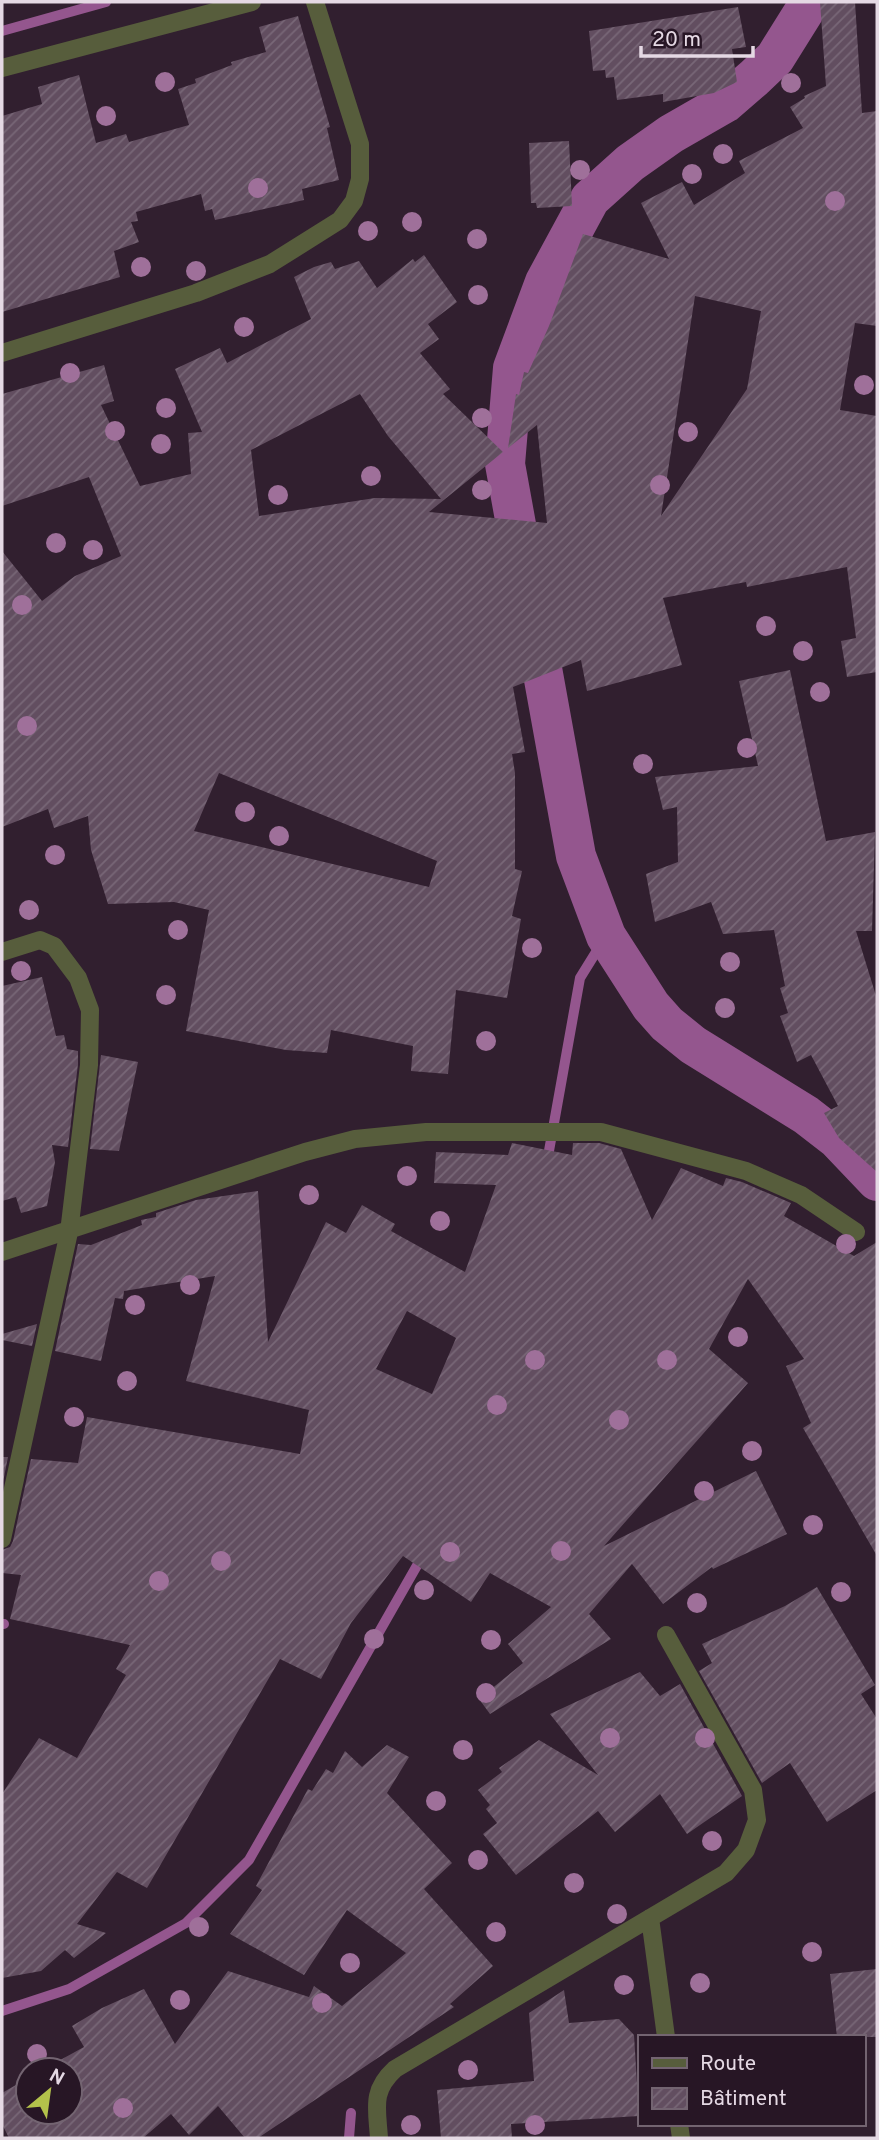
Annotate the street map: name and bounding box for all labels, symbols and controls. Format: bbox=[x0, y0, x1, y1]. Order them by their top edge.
scale bar bbox=[641, 14, 753, 58]
text: 20 m bbox=[652, 27, 701, 54]
legend bbox=[638, 2035, 865, 2126]
text: Route bbox=[700, 2051, 756, 2078]
north arrow bbox=[14, 2056, 84, 2126]
text: N bbox=[44, 2064, 68, 2092]
text: Bâtiment bbox=[700, 2086, 787, 2113]

